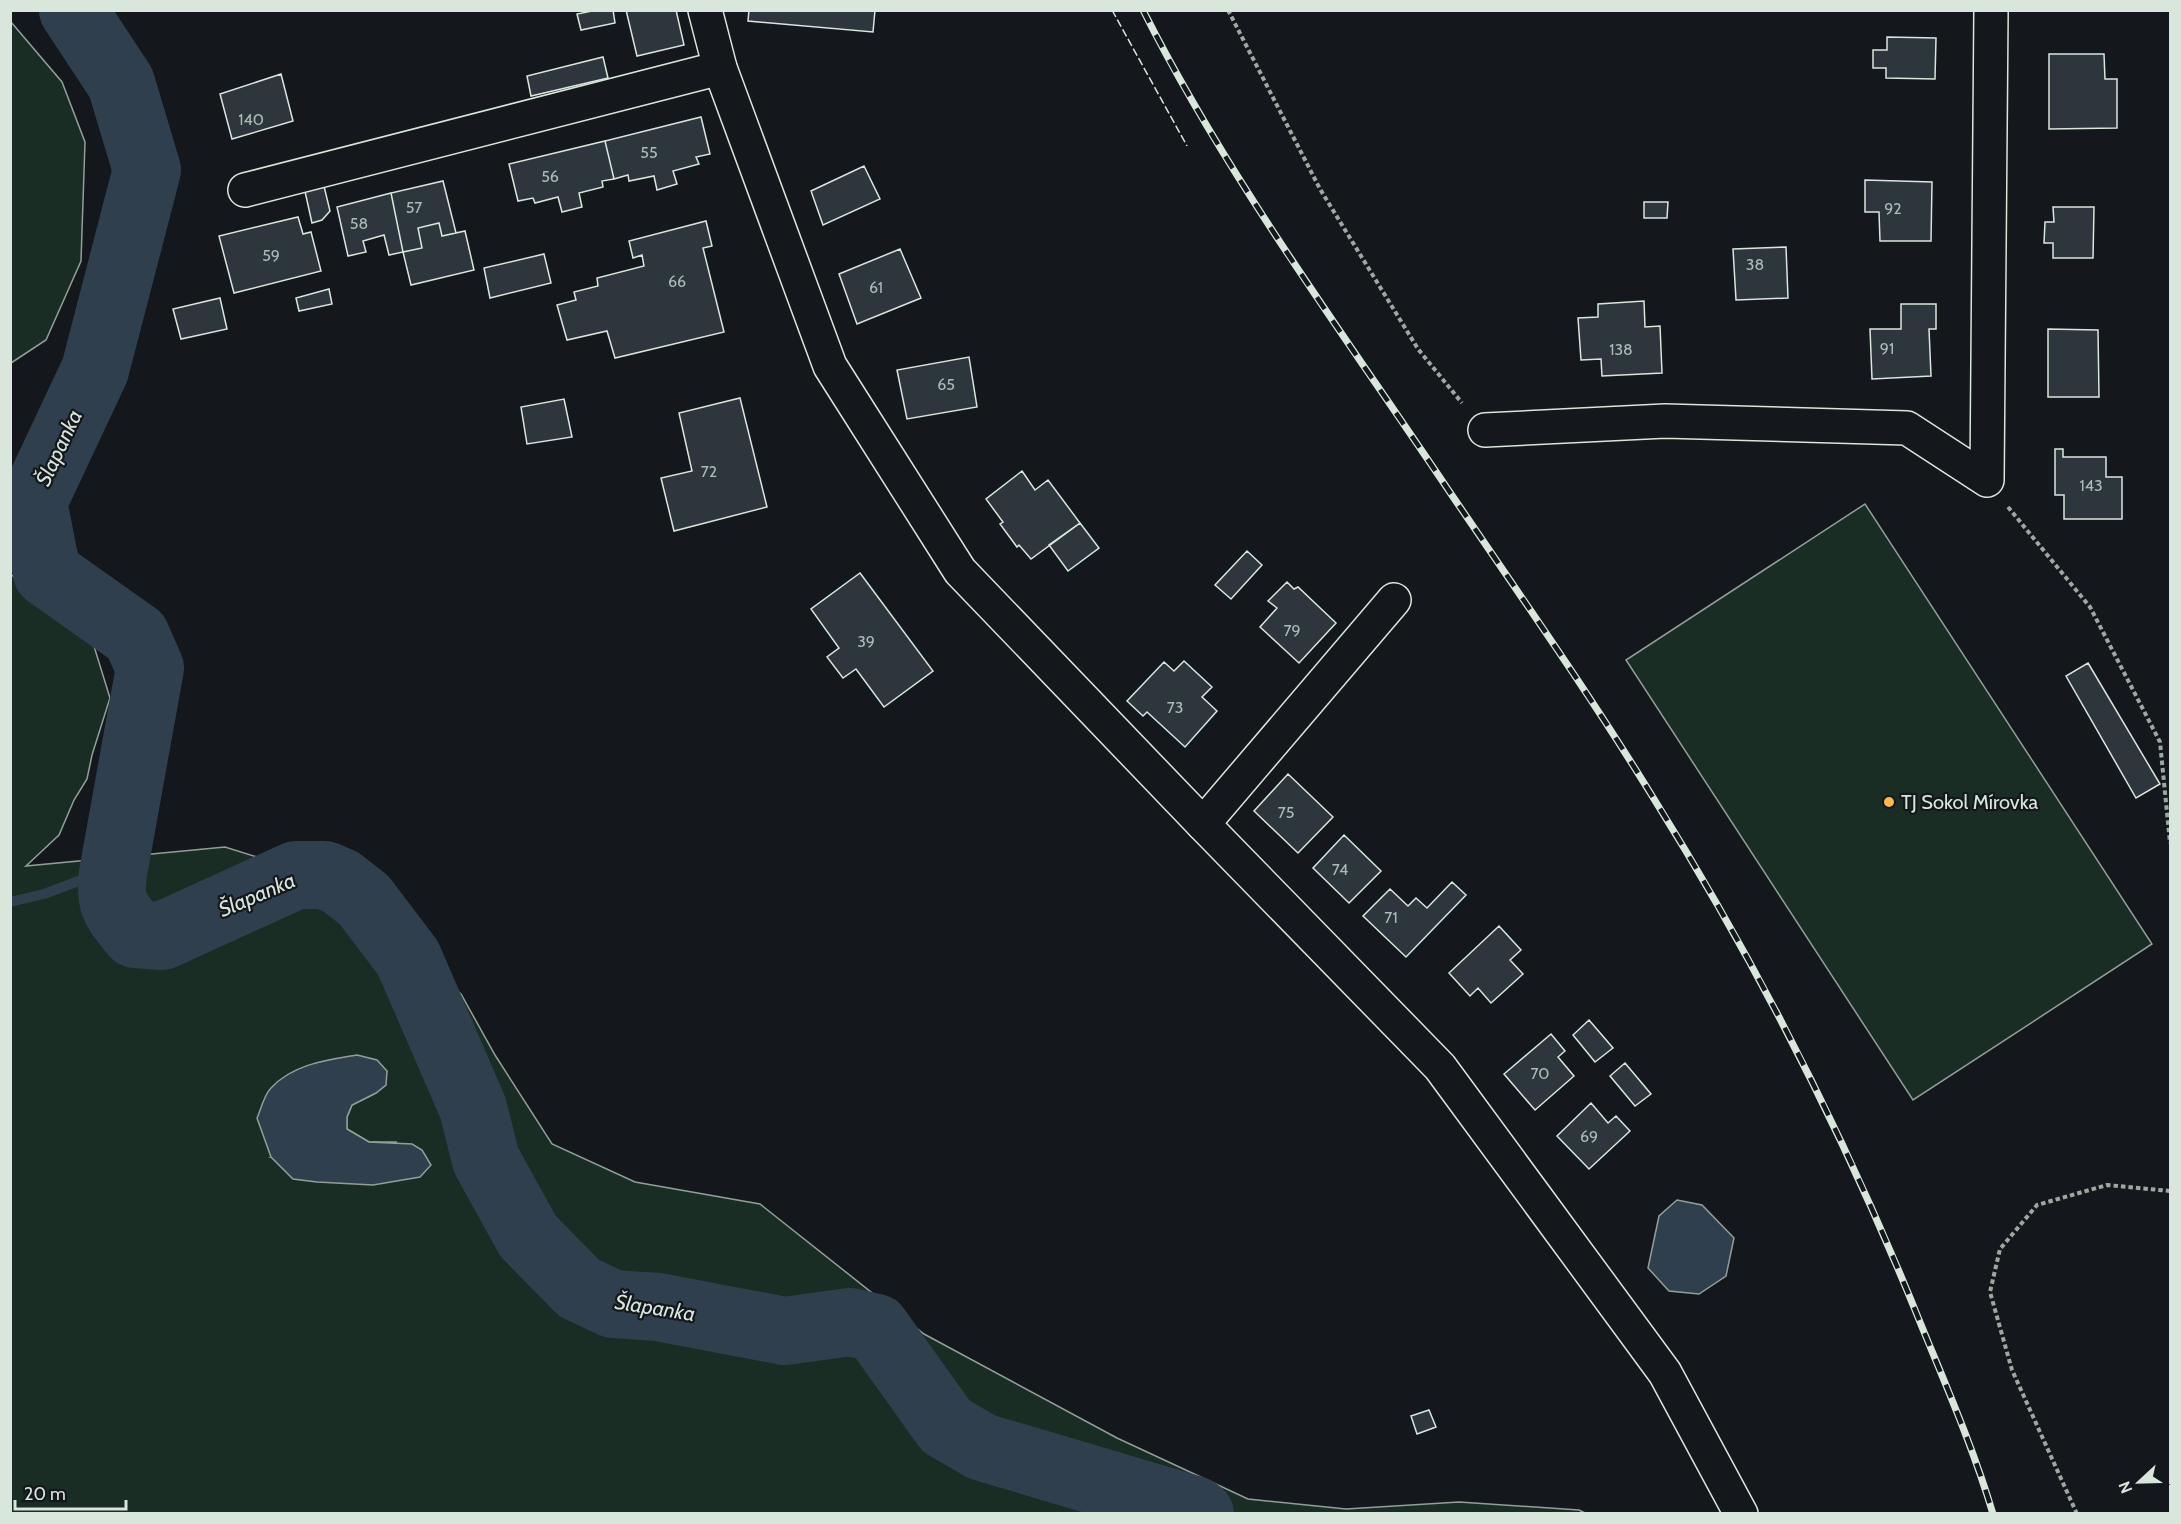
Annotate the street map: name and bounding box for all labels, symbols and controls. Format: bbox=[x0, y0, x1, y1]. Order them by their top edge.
house number: 140 bbox=[238, 110, 264, 129]
house number: 55 bbox=[640, 143, 658, 162]
house number: 56 bbox=[541, 167, 559, 186]
house number: 57 bbox=[406, 198, 422, 217]
house number: 92 bbox=[1884, 199, 1902, 218]
house number: 58 bbox=[350, 214, 368, 233]
house number: 59 bbox=[262, 246, 280, 265]
house number: 38 bbox=[1746, 255, 1764, 274]
house number: 66 bbox=[668, 272, 686, 291]
house number: 61 bbox=[869, 278, 883, 297]
house number: 91 bbox=[1880, 339, 1894, 358]
house number: 138 bbox=[1609, 340, 1633, 359]
house number: 65 bbox=[937, 375, 955, 394]
water label: Šlapanka bbox=[30, 406, 87, 490]
house number: 72 bbox=[701, 462, 717, 481]
house number: 143 bbox=[2079, 476, 2103, 495]
house number: 79 bbox=[1283, 621, 1301, 640]
house number: 39 bbox=[857, 632, 875, 651]
house number: 73 bbox=[1167, 698, 1183, 717]
place label: TJ Sokol Mírovka bbox=[1901, 790, 2039, 814]
marker: TJ Sokol Mírovka bbox=[1882, 795, 1896, 809]
house number: 75 bbox=[1278, 803, 1294, 822]
house number: 74 bbox=[1332, 860, 1348, 879]
water label: Šlapanka bbox=[215, 867, 299, 922]
house number: 71 bbox=[1384, 908, 1398, 927]
house number: 70 bbox=[1530, 1064, 1550, 1083]
house number: 69 bbox=[1580, 1127, 1598, 1146]
water label: Šlapanka bbox=[613, 1289, 697, 1326]
north arrow bbox=[2109, 1452, 2169, 1512]
scale bar bbox=[15, 1473, 126, 1511]
text: N bbox=[2115, 1479, 2136, 1496]
text: 20 m bbox=[24, 1483, 66, 1505]

